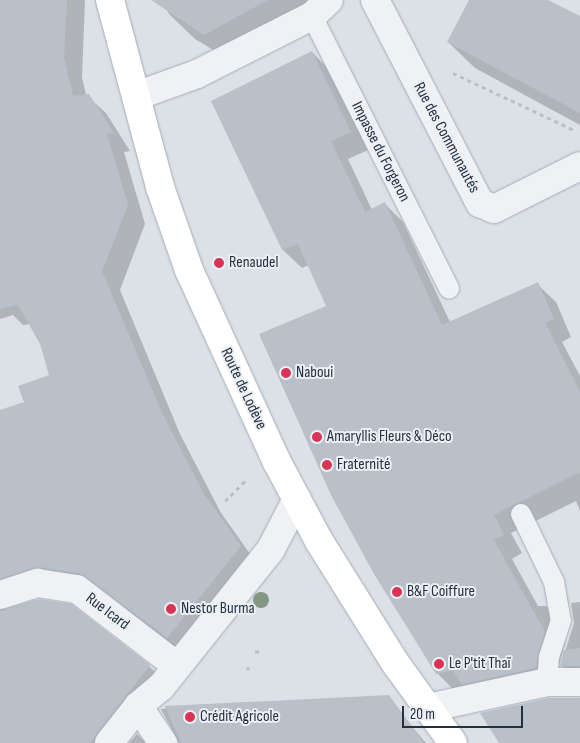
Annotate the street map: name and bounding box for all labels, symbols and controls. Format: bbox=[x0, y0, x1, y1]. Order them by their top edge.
street label: Rue des Communautés bbox=[409, 79, 483, 197]
street label: Impasse du Forgeron bbox=[347, 99, 413, 205]
place label: Renaudel bbox=[229, 253, 278, 273]
marker: Renaudel bbox=[213, 257, 225, 269]
street label: Route de Lodève bbox=[216, 345, 270, 433]
place label: Naboui bbox=[296, 363, 333, 383]
marker: Naboui bbox=[280, 367, 292, 379]
place label: Amaryllis Fleurs & Déco bbox=[327, 427, 452, 447]
marker: Amaryllis Fleurs & Déco bbox=[311, 431, 323, 443]
place label: Fraternité bbox=[337, 455, 390, 475]
marker: Fraternité bbox=[321, 459, 333, 471]
place label: B&F Coiffure bbox=[407, 582, 475, 602]
marker: B&F Coiffure bbox=[391, 586, 403, 598]
street label: Rue Icard bbox=[81, 589, 133, 635]
place label: Nestor Burma bbox=[181, 599, 255, 619]
marker: Nestor Burma bbox=[165, 603, 177, 615]
place label: Le P'tit Thaï bbox=[449, 654, 511, 674]
marker: Le P'tit Thaï bbox=[433, 658, 445, 670]
scale bar bbox=[405, 696, 526, 728]
text: 20 m bbox=[410, 705, 435, 724]
place label: Crédit Agricole bbox=[200, 707, 279, 727]
marker: Crédit Agricole bbox=[184, 711, 196, 723]

